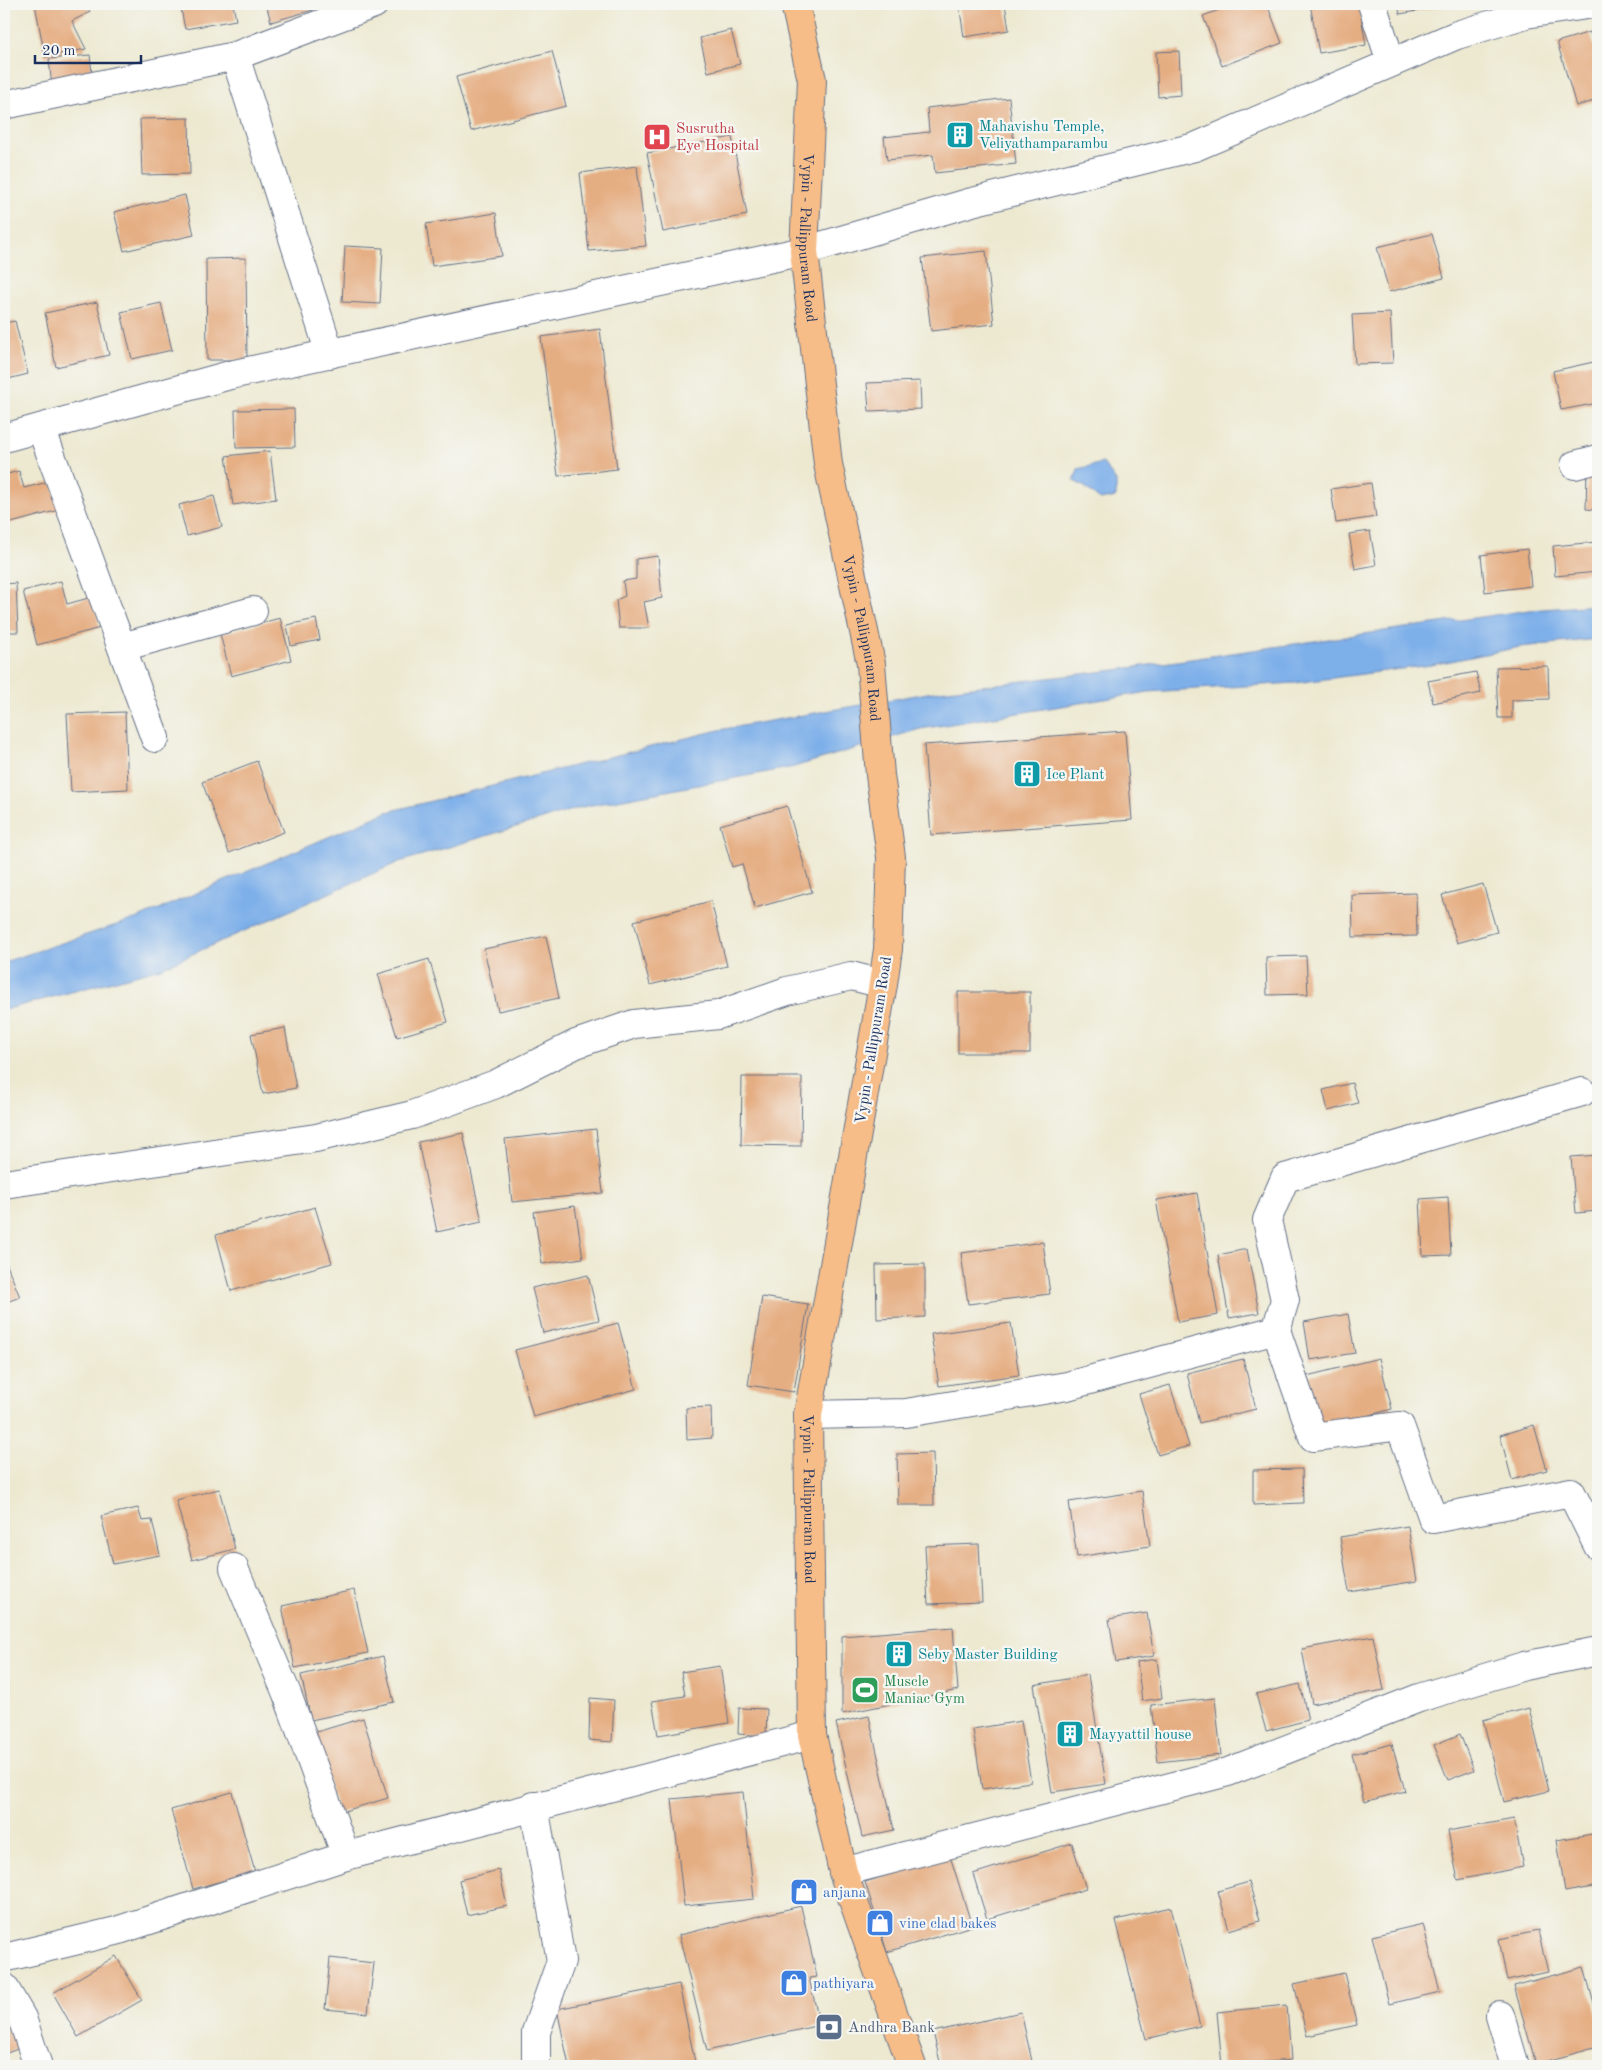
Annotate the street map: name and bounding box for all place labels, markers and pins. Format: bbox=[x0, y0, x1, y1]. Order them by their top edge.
building icon: Mahavishu Temple, Veliyathamparambu bbox=[945, 120, 975, 150]
place label: Mahavishu Temple, Veliyathamparambu bbox=[979, 120, 1108, 152]
hospital icon: Susrutha Eye Hospital bbox=[642, 122, 672, 152]
place label: Susrutha Eye Hospital bbox=[676, 122, 759, 154]
building icon: Ice Plant bbox=[1012, 759, 1042, 789]
place label: Ice Plant bbox=[1046, 768, 1105, 783]
building icon: Seby Master Building bbox=[884, 1639, 914, 1669]
place label: Seby Master Building bbox=[918, 1648, 1058, 1663]
sports icon: Muscle Maniac Gym bbox=[850, 1675, 880, 1705]
place label: Muscle Maniac Gym bbox=[884, 1675, 965, 1707]
building icon: Mayyattil house bbox=[1055, 1719, 1085, 1749]
place label: Mayyattil house bbox=[1089, 1728, 1191, 1743]
shop icon: anjana bbox=[789, 1877, 819, 1907]
place label: anjana bbox=[823, 1886, 867, 1901]
shop icon: vine clad bakes bbox=[865, 1908, 895, 1938]
place label: vine clad bakes bbox=[899, 1917, 997, 1932]
shop icon: pathiyara bbox=[779, 1968, 809, 1998]
place label: pathiyara bbox=[813, 1977, 875, 1992]
bank icon: Andhra Bank bbox=[814, 2012, 844, 2042]
place label: Andhra Bank bbox=[848, 2021, 935, 2036]

